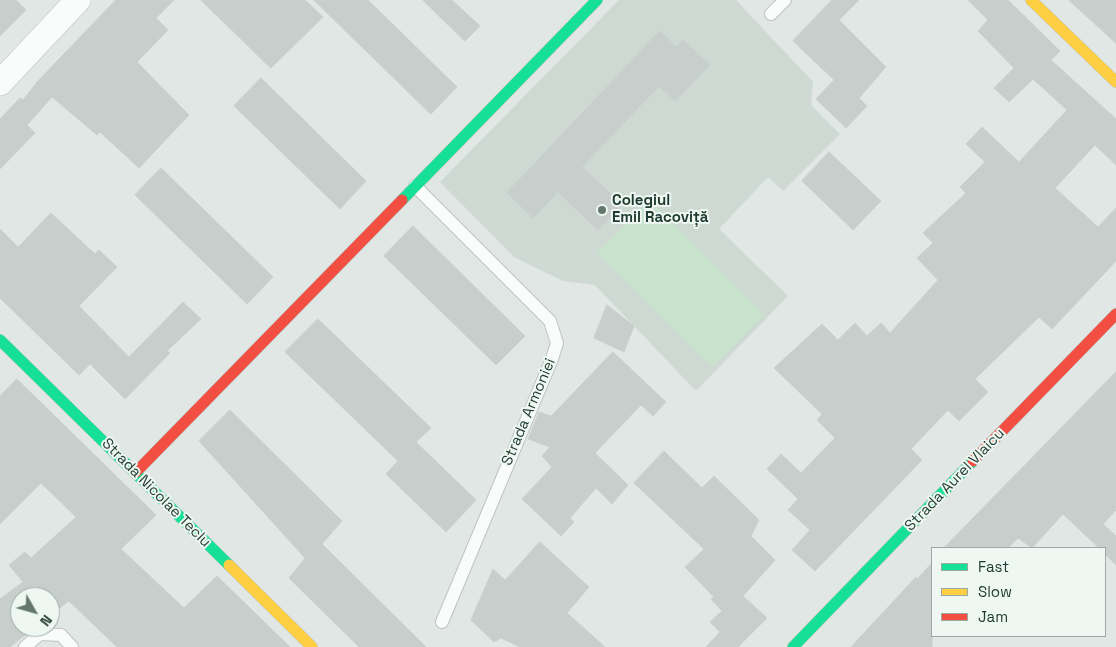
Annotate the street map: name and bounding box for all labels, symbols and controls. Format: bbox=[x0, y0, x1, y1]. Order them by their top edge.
place label: Colegiul Emil Racoviță bbox=[612, 192, 708, 227]
marker: Colegiul Emil Racoviță bbox=[596, 204, 608, 216]
street label: Strada Armoniei bbox=[498, 356, 560, 468]
street label: Strada Aurel Vlaicu bbox=[901, 425, 1009, 535]
street label: Strada Nicolae Teclu bbox=[98, 435, 214, 551]
legend bbox=[931, 547, 1106, 637]
text: Fast bbox=[978, 557, 1009, 576]
text: Slow bbox=[978, 582, 1012, 601]
north arrow bbox=[10, 587, 60, 637]
text: Jam bbox=[978, 607, 1008, 626]
text: N bbox=[36, 611, 56, 630]

